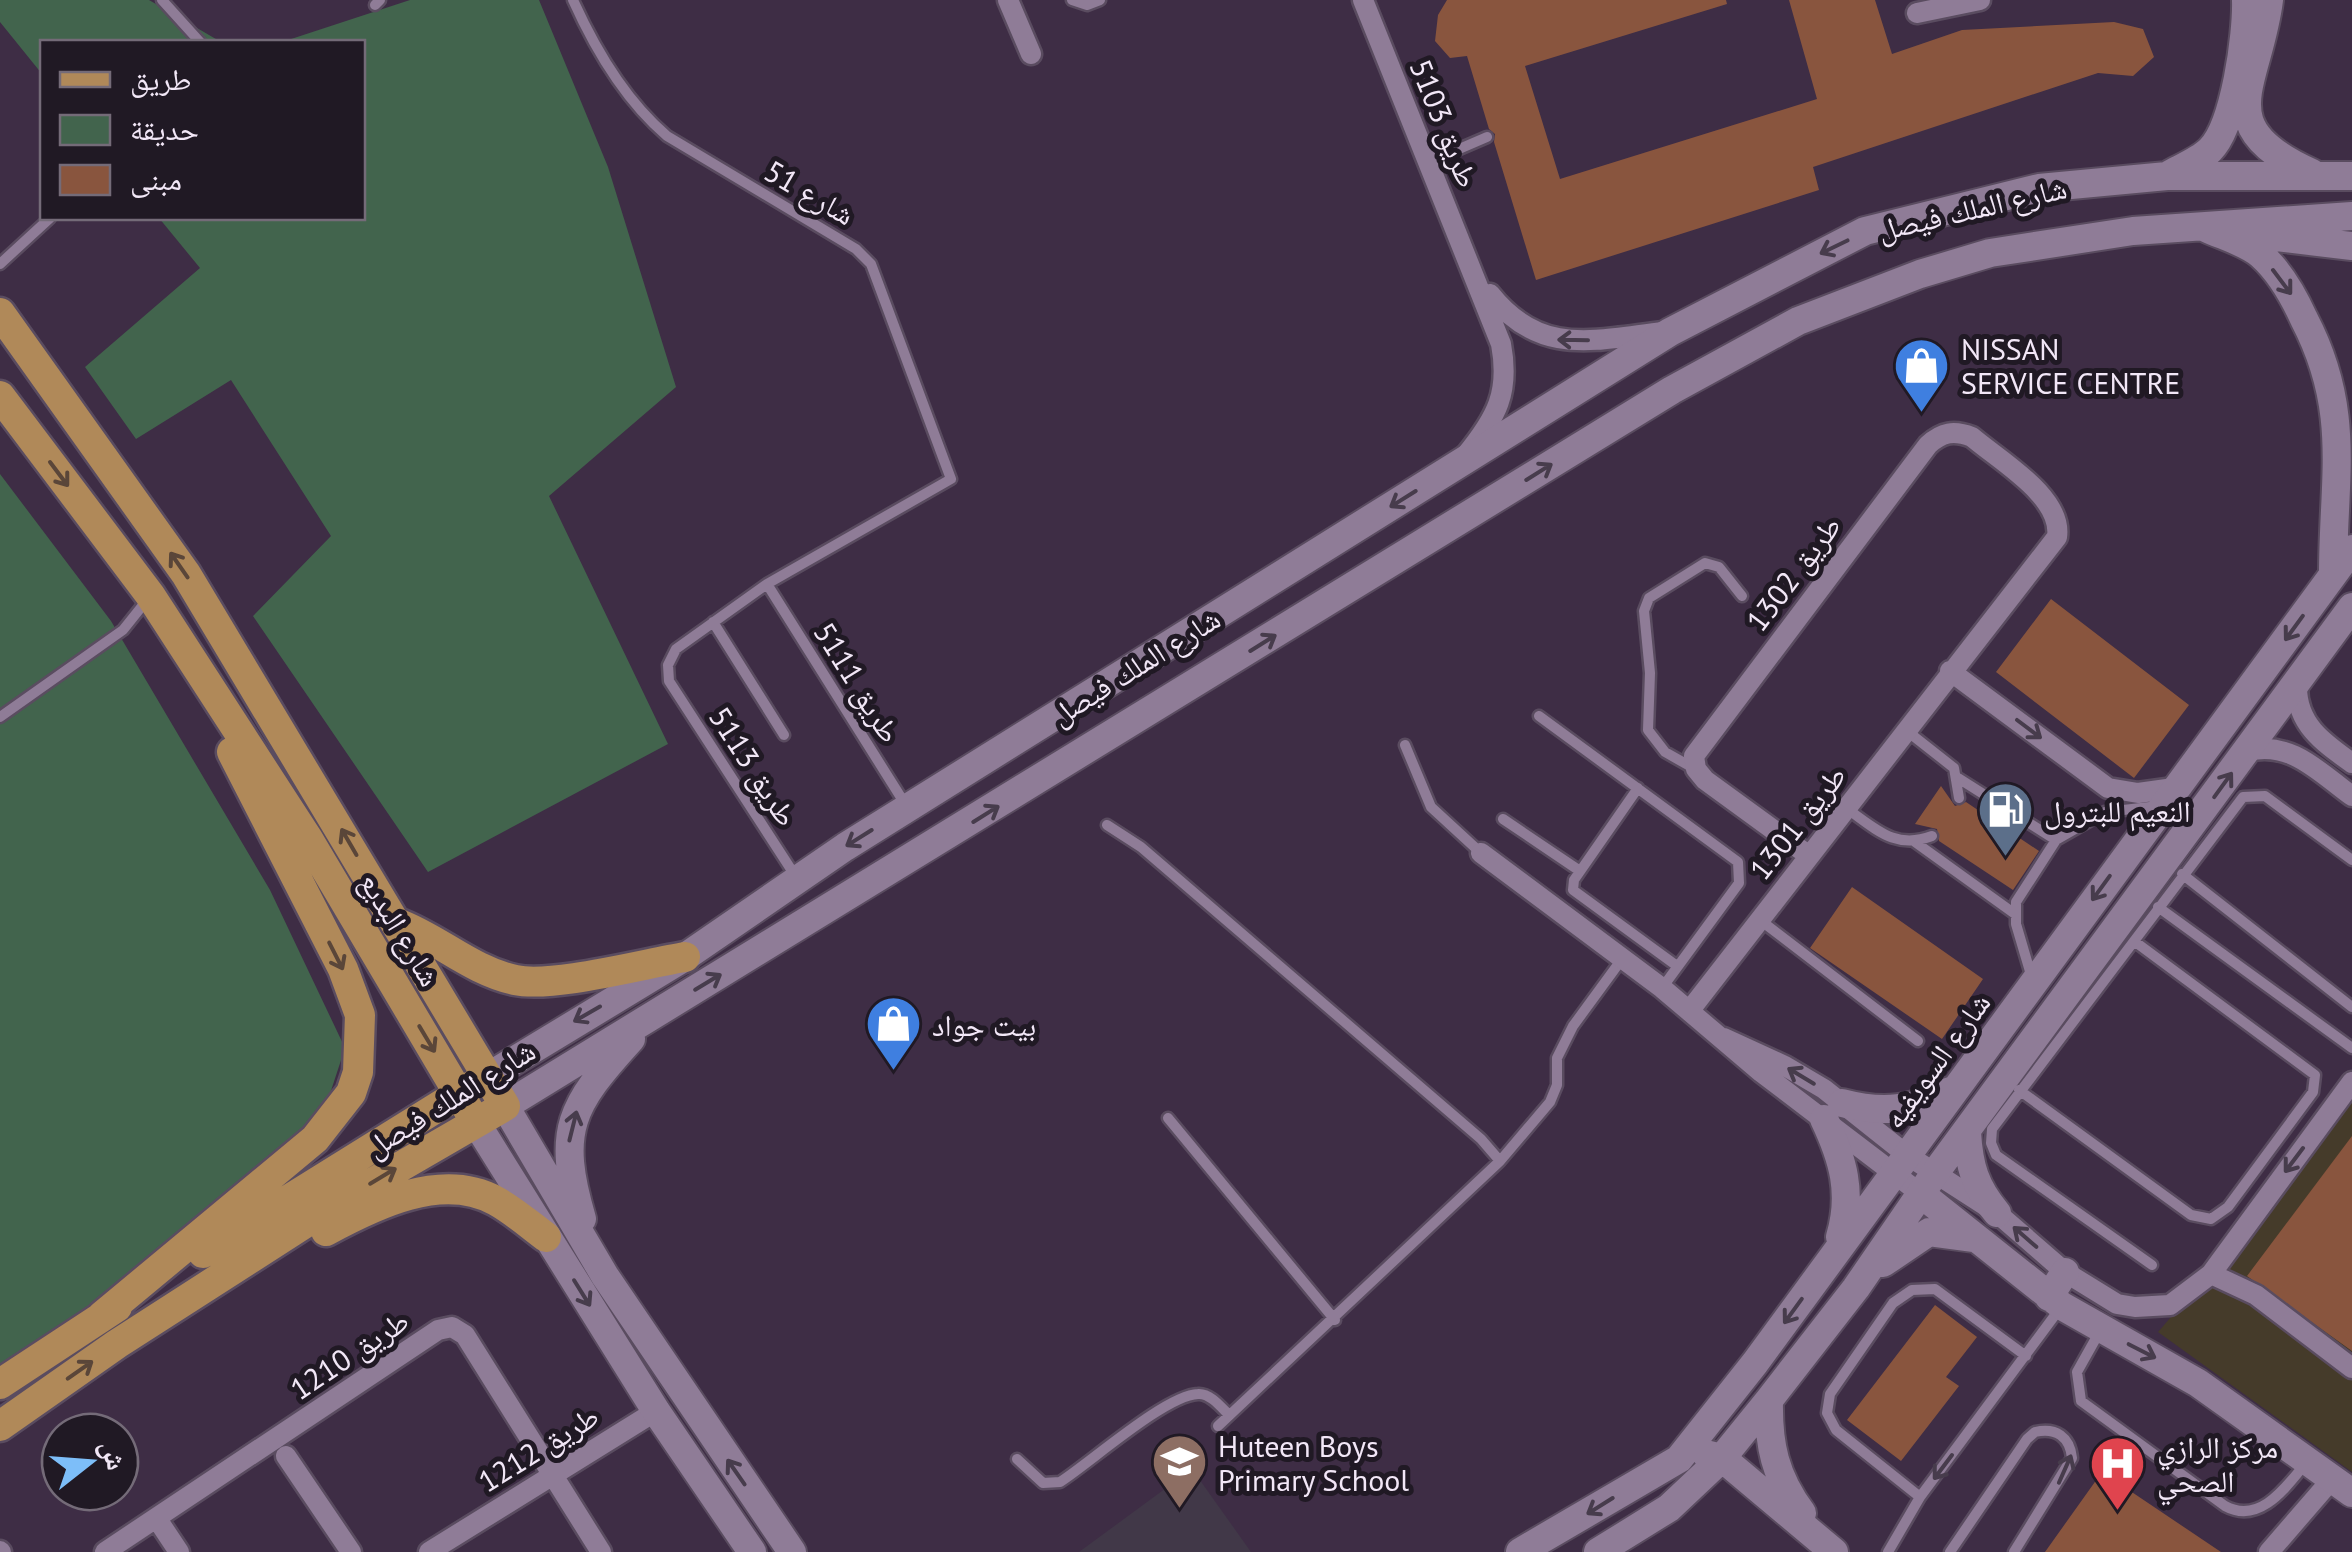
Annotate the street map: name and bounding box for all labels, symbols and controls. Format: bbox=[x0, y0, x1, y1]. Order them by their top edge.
legend bbox=[40, 40, 365, 220]
street label: طريق 5103 bbox=[1402, 53, 1488, 193]
text: طريق bbox=[130, 59, 191, 98]
text: حديقة bbox=[130, 109, 199, 148]
street label: شارع 51 bbox=[757, 151, 862, 234]
text: مبنى bbox=[130, 159, 182, 198]
street label: شارع الملك فيصل bbox=[1874, 167, 2071, 250]
one-way arrow bbox=[1819, 238, 1849, 257]
one-way arrow bbox=[2272, 268, 2293, 295]
place label: NISSAN SERVICE CENTRE bbox=[1961, 329, 2180, 402]
one-way arrow bbox=[1558, 331, 1590, 350]
shop icon: NISSAN SERVICE CENTRE bbox=[1892, 335, 1952, 414]
one-way arrow bbox=[48, 460, 69, 487]
one-way arrow bbox=[1524, 462, 1553, 483]
one-way arrow bbox=[1389, 489, 1417, 509]
street label: طريق 1302 bbox=[1737, 507, 1849, 639]
one-way arrow bbox=[169, 552, 190, 579]
street label: شارع الملك فيصل bbox=[1043, 598, 1228, 734]
one-way arrow bbox=[2284, 613, 2305, 641]
street label: طريق 5111 bbox=[806, 614, 910, 750]
one-way arrow bbox=[1248, 633, 1276, 654]
street label: طريق 5113 bbox=[701, 699, 807, 833]
one-way arrow bbox=[2015, 718, 2042, 739]
street label: طريق 1301 bbox=[1740, 757, 1854, 887]
one-way arrow bbox=[2213, 772, 2234, 799]
fuel station icon: النعيم للبترول bbox=[1975, 780, 2035, 859]
place label: النعيم للبترول bbox=[2044, 791, 2191, 832]
one-way arrow bbox=[971, 803, 1000, 824]
one-way arrow bbox=[846, 827, 874, 848]
one-way arrow bbox=[339, 828, 359, 857]
street label: شارع البديع bbox=[351, 865, 450, 994]
one-way arrow bbox=[2090, 874, 2111, 902]
one-way arrow bbox=[327, 941, 346, 971]
one-way arrow bbox=[693, 972, 722, 992]
street label: شارع السويفيه bbox=[1874, 984, 1999, 1136]
shop icon: بيت جواد bbox=[863, 994, 923, 1073]
one-way arrow bbox=[573, 1004, 602, 1024]
place label: بيت جواد bbox=[932, 1005, 1036, 1044]
one-way arrow bbox=[417, 1024, 437, 1053]
street label: شارع الملك فيصل bbox=[358, 1030, 543, 1166]
one-way arrow bbox=[1788, 1065, 1816, 1086]
one-way arrow bbox=[565, 1111, 583, 1143]
one-way arrow bbox=[2283, 1146, 2304, 1173]
one-way arrow bbox=[368, 1166, 397, 1186]
one-way arrow bbox=[2012, 1227, 2038, 1249]
one-way arrow bbox=[571, 1278, 592, 1307]
one-way arrow bbox=[1782, 1297, 1803, 1325]
street label: طريق 1210 bbox=[282, 1300, 416, 1408]
one-way arrow bbox=[2127, 1342, 2157, 1361]
one-way arrow bbox=[65, 1360, 93, 1381]
street label: طريق 1212 bbox=[470, 1396, 606, 1500]
north arrow bbox=[40, 1412, 140, 1512]
place label: Huteen Boys Primary School bbox=[1218, 1426, 1409, 1499]
place label: مركز الرازي الصحي bbox=[2157, 1427, 2278, 1505]
school or university icon: Huteen Boys Primary School bbox=[1149, 1432, 1209, 1511]
hospital icon: مركز الرازي الصحي bbox=[2088, 1433, 2148, 1512]
text: ش bbox=[92, 1435, 136, 1474]
one-way arrow bbox=[1932, 1453, 1953, 1480]
one-way arrow bbox=[2057, 1455, 2075, 1485]
one-way arrow bbox=[726, 1459, 747, 1487]
one-way arrow bbox=[1586, 1496, 1615, 1516]

